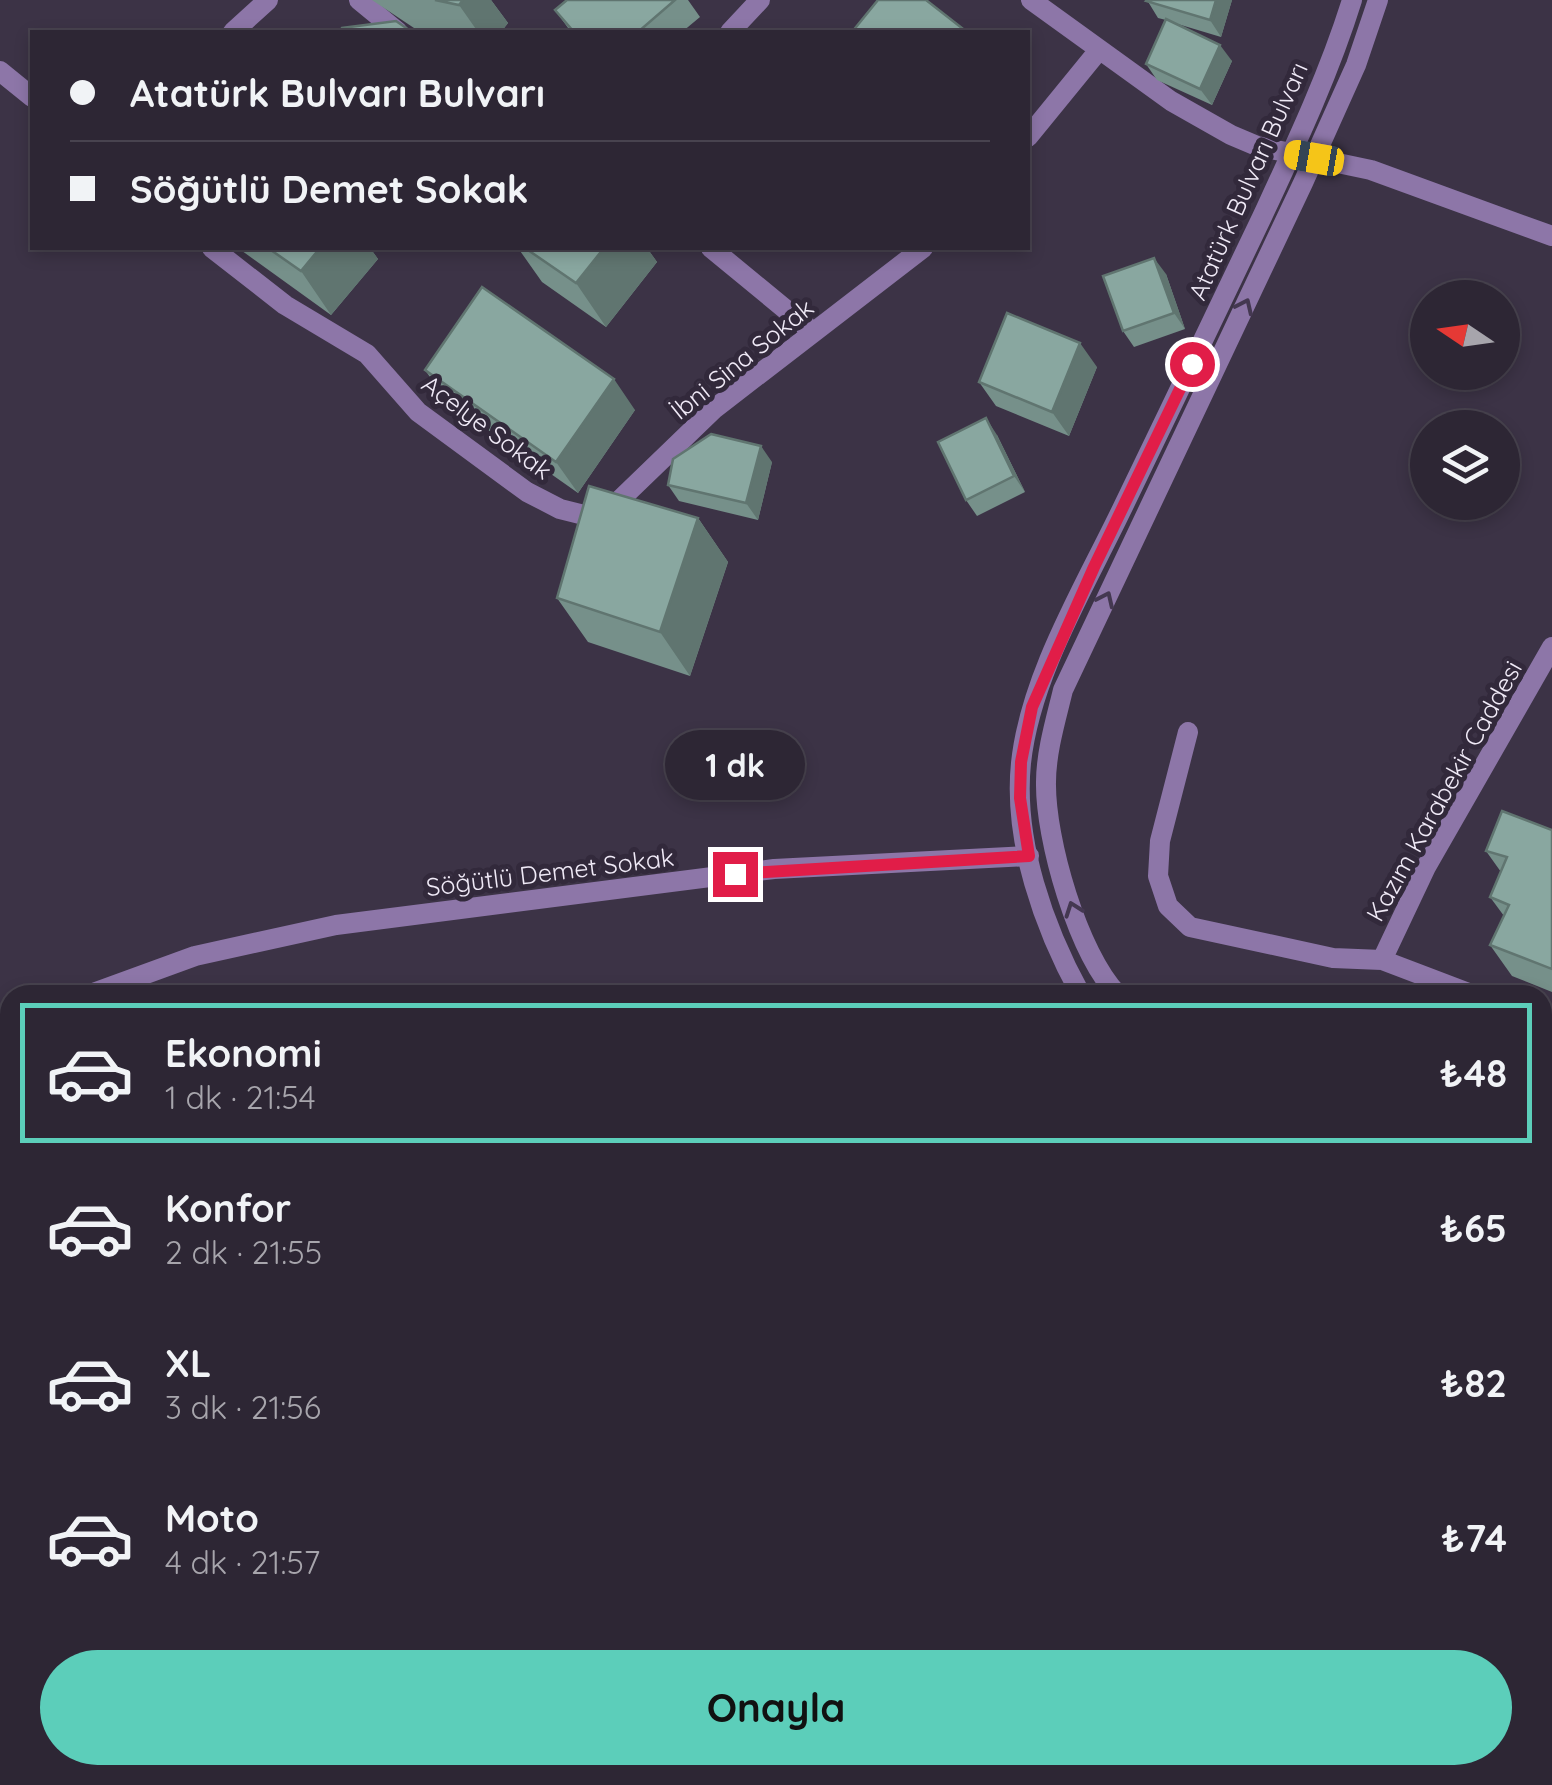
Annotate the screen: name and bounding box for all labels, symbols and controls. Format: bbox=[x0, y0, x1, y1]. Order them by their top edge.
street label: Atatürk Bulvarı Bulvarı bbox=[1181, 57, 1314, 304]
text: Atatürk Bulvarı Bulvarı bbox=[130, 69, 545, 117]
car bbox=[1282, 138, 1346, 178]
text: Söğütlü Demet Sokak bbox=[130, 165, 528, 213]
north arrow bbox=[1410, 280, 1520, 390]
map controls bbox=[1410, 280, 1520, 520]
street label: İbni Sina Sokak bbox=[664, 292, 819, 426]
one-way arrow bbox=[1233, 298, 1253, 316]
route start bbox=[1170, 342, 1215, 387]
street label: Açelye Sokak bbox=[416, 368, 558, 486]
button: layers bbox=[1410, 410, 1520, 520]
one-way arrow bbox=[1093, 591, 1113, 609]
street label: Kazım Karabekir Caddesi bbox=[1359, 655, 1528, 926]
callout: 1 dk bbox=[665, 729, 805, 799]
text: 1 dk bbox=[705, 745, 765, 785]
street label: Söğütlü Demet Sokak bbox=[424, 841, 676, 902]
route end bbox=[713, 852, 758, 897]
one-way arrow bbox=[1065, 901, 1085, 919]
icon: car bbox=[45, 1028, 135, 1118]
text: Ekonomi bbox=[165, 1029, 322, 1077]
text: ₺48 bbox=[1440, 1049, 1507, 1097]
text: 1 dk · 21:54 bbox=[165, 1077, 316, 1117]
icon: car bbox=[45, 1183, 135, 1273]
text: Konfor bbox=[165, 1184, 291, 1232]
text: ₺65 bbox=[1440, 1204, 1507, 1252]
text: 2 dk · 21:55 bbox=[165, 1232, 322, 1272]
icon: car bbox=[45, 1338, 135, 1428]
text: XL bbox=[165, 1339, 211, 1387]
text: ₺82 bbox=[1440, 1359, 1507, 1407]
text: 3 dk · 21:56 bbox=[165, 1387, 321, 1427]
icon: car bbox=[45, 1493, 135, 1583]
text: Moto bbox=[165, 1494, 259, 1542]
text: ₺74 bbox=[1441, 1514, 1507, 1562]
text: 4 dk · 21:57 bbox=[165, 1542, 320, 1582]
button: Onayla bbox=[40, 1650, 1512, 1765]

